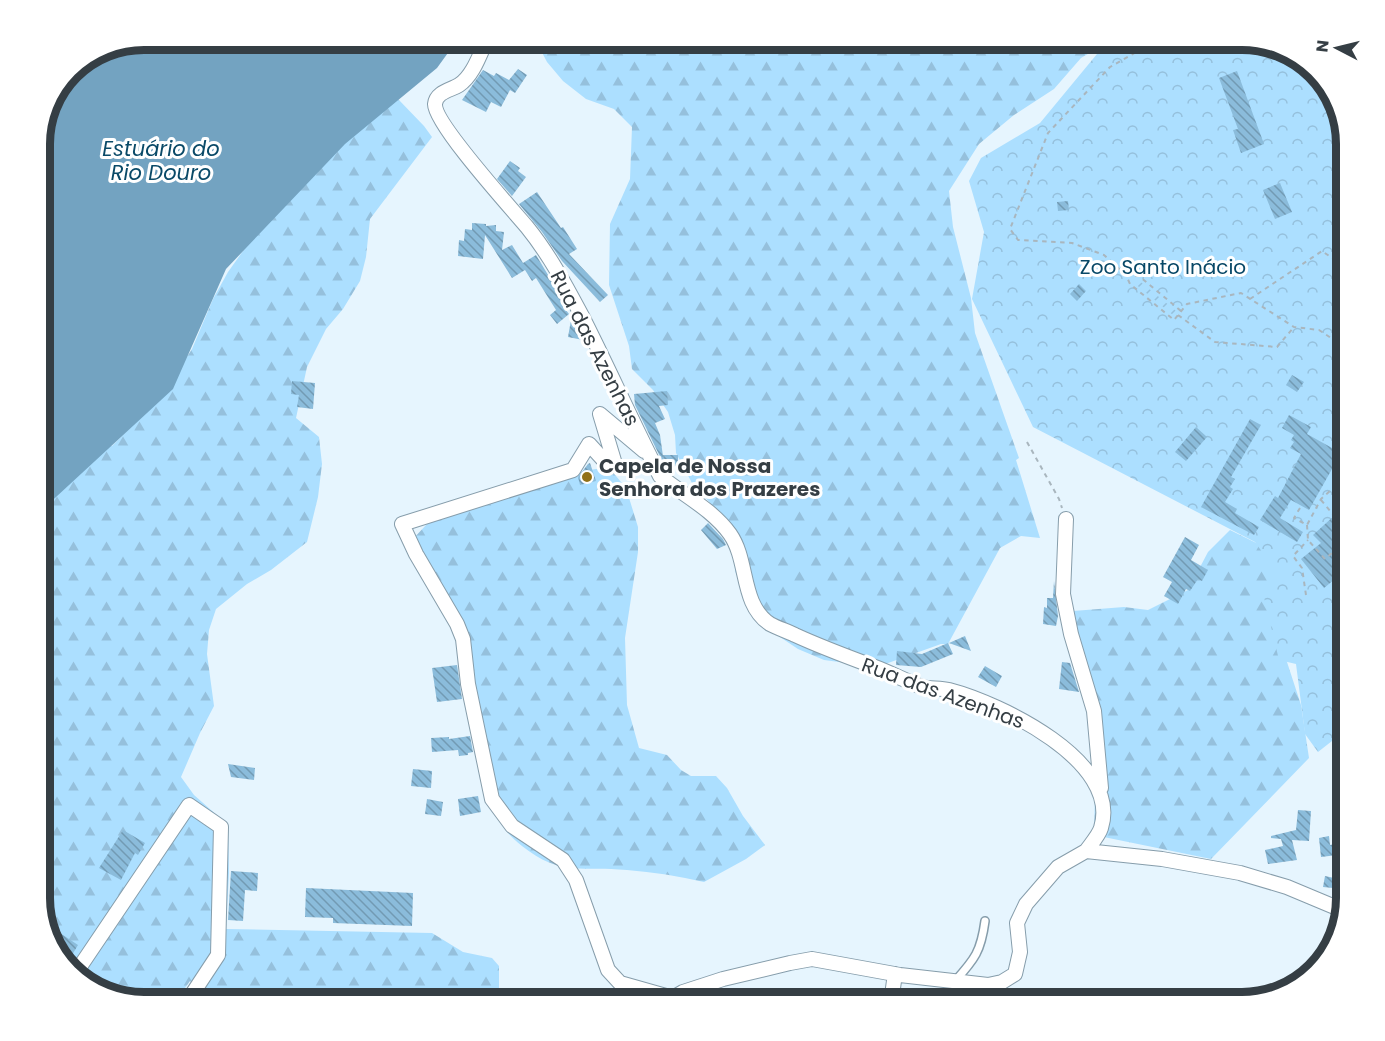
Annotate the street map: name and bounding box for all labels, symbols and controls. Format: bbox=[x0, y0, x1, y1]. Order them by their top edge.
north arrow bbox=[1307, 18, 1367, 78]
text: N bbox=[1310, 39, 1335, 54]
water label: Estuário do Rio Douro bbox=[102, 134, 220, 187]
park label: Zoo Santo Inácio bbox=[1080, 253, 1246, 281]
street label: Rua das Azenhas bbox=[544, 265, 646, 431]
place label: Capela de Nossa Senhora dos Prazeres bbox=[599, 452, 820, 503]
marker: Capela de Nossa Senhora dos Prazeres bbox=[580, 470, 594, 484]
street label: Rua das Azenhas bbox=[858, 651, 1028, 735]

